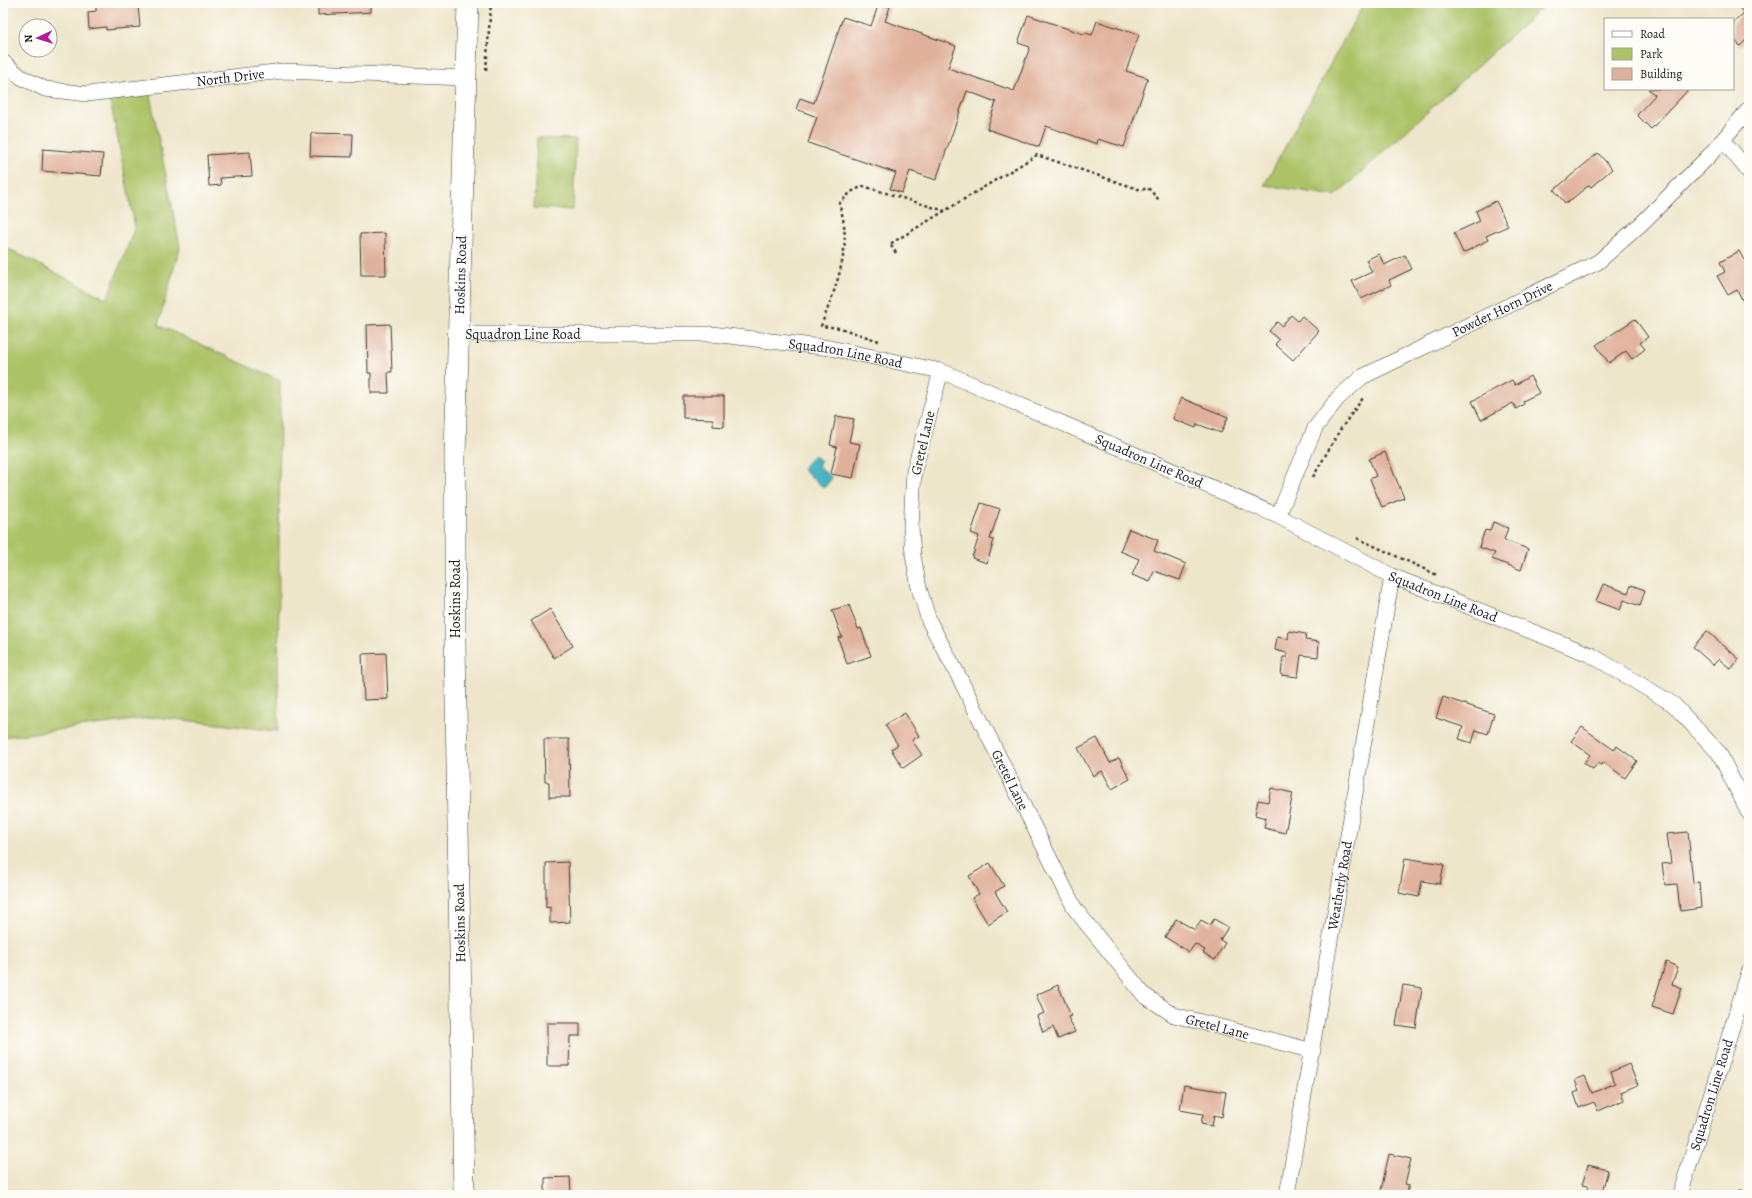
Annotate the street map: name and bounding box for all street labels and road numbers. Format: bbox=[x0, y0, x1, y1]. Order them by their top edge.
street label: North Drive bbox=[195, 64, 266, 91]
street label: Hoskins Road bbox=[450, 235, 471, 315]
street label: Powder Horn Drive bbox=[1448, 276, 1556, 341]
street label: Squadron Line Road bbox=[465, 325, 581, 344]
street label: Squadron Line Road bbox=[787, 334, 905, 372]
street label: Gretel Lane bbox=[906, 409, 940, 477]
street label: Squadron Line Road bbox=[1092, 429, 1207, 492]
street label: Hoskins Road bbox=[446, 559, 465, 639]
street label: Squadron Line Road bbox=[1386, 566, 1501, 627]
street label: Gretel Lane bbox=[987, 746, 1033, 813]
street label: Weatherly Road bbox=[1322, 839, 1357, 932]
street label: Hoskins Road bbox=[450, 883, 470, 963]
street label: Gretel Lane bbox=[1184, 1009, 1252, 1044]
street label: Squadron Line Road bbox=[1685, 1036, 1737, 1153]

